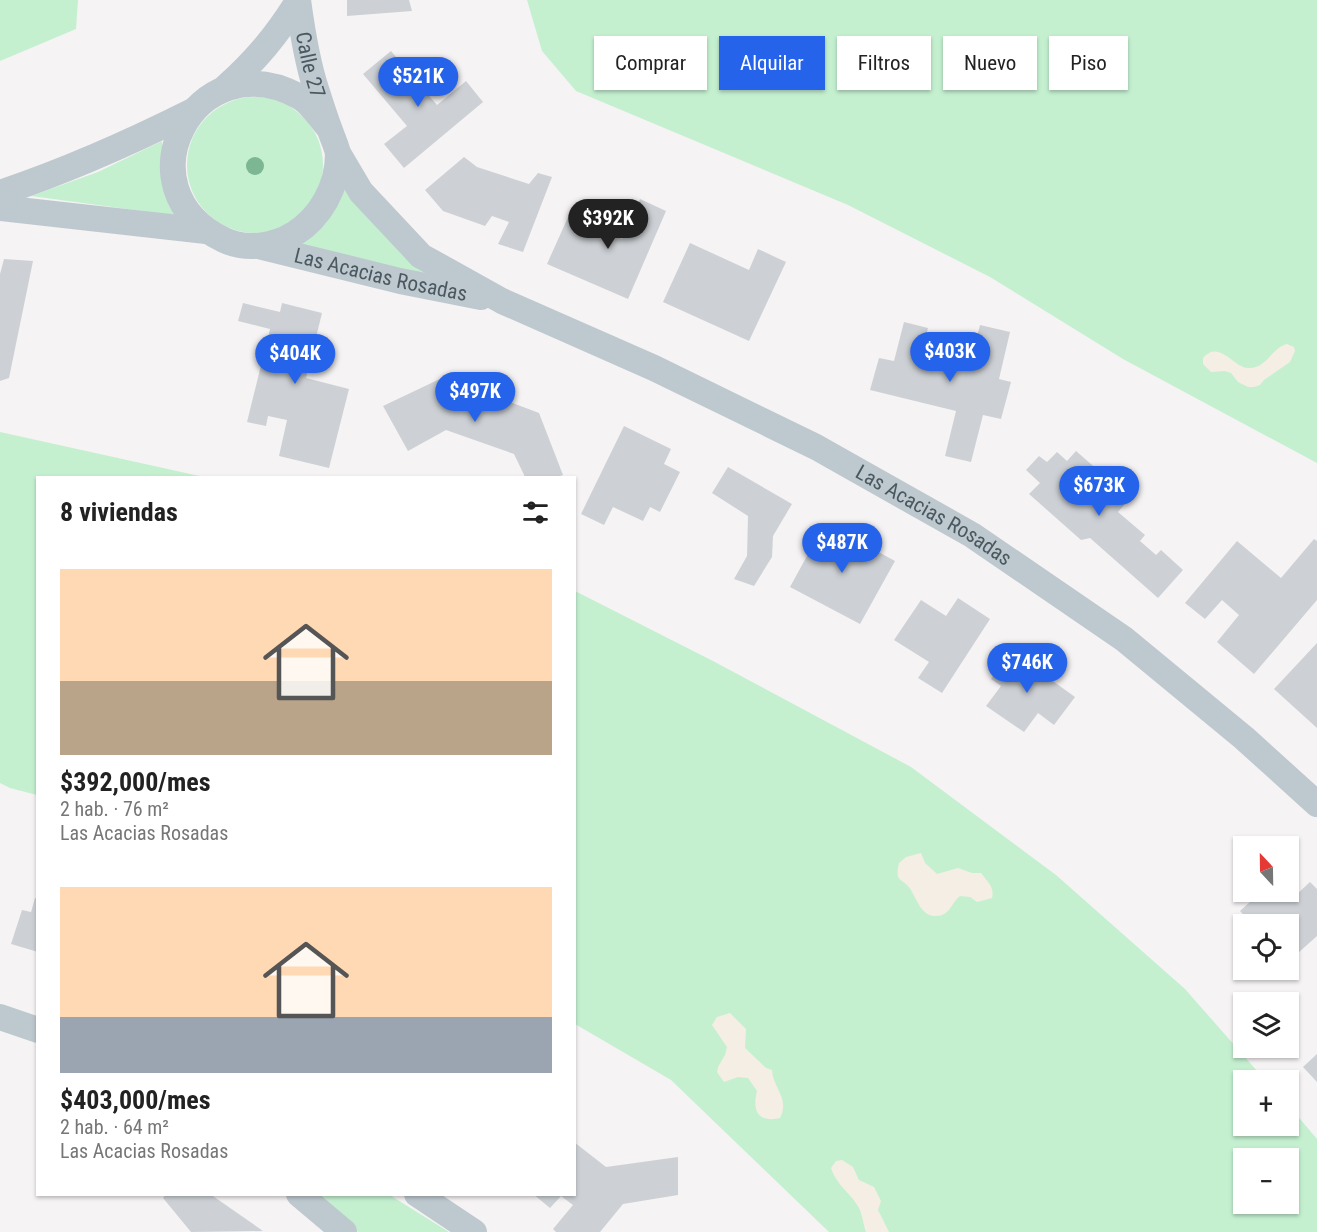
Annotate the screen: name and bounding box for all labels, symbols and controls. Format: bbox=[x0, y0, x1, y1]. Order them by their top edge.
street label: Calle 27 bbox=[291, 30, 330, 101]
chip: Comprar bbox=[594, 36, 707, 90]
chip: Alquilar bbox=[719, 36, 825, 90]
chip: Filtros bbox=[837, 36, 931, 90]
chip: Nuevo bbox=[943, 36, 1037, 90]
chip: Piso bbox=[1049, 36, 1128, 90]
pin: $521K bbox=[376, 57, 460, 108]
text: $521K bbox=[392, 64, 444, 88]
pin: $392K bbox=[566, 199, 650, 250]
text: $392K bbox=[582, 206, 634, 230]
street label: Las Acacias Rosadas bbox=[292, 243, 469, 306]
pin: $403K bbox=[908, 332, 992, 383]
pin: $404K bbox=[253, 334, 337, 385]
text: $403K bbox=[924, 339, 976, 363]
text: $404K bbox=[269, 341, 321, 365]
pin: $497K bbox=[433, 372, 517, 423]
text: $497K bbox=[449, 379, 501, 403]
street label: Las Acacias Rosadas bbox=[852, 460, 1016, 570]
pin: $673K bbox=[1057, 466, 1141, 517]
text: $673K bbox=[1073, 473, 1125, 497]
icon: filters bbox=[519, 496, 552, 529]
text: 8 viviendas bbox=[60, 497, 178, 527]
pin: $487K bbox=[800, 523, 884, 574]
text: $487K bbox=[816, 530, 868, 554]
icon: home bbox=[252, 608, 360, 716]
pin: $746K bbox=[985, 643, 1069, 694]
text: $746K bbox=[1001, 650, 1053, 674]
text: $392,000/mes bbox=[60, 767, 211, 797]
text: 2 hab. · 76 m² bbox=[60, 797, 169, 821]
text: Las Acacias Rosadas bbox=[60, 821, 228, 845]
north arrow bbox=[1233, 836, 1299, 902]
map controls bbox=[1233, 836, 1299, 1214]
button: locate bbox=[1233, 914, 1299, 980]
icon: home bbox=[252, 926, 360, 1034]
button: layers bbox=[1233, 992, 1299, 1058]
button: + bbox=[1233, 1070, 1299, 1136]
text: $403,000/mes bbox=[60, 1085, 211, 1115]
text: 2 hab. · 64 m² bbox=[60, 1115, 169, 1139]
text: Las Acacias Rosadas bbox=[60, 1139, 228, 1163]
button: − bbox=[1233, 1148, 1299, 1214]

